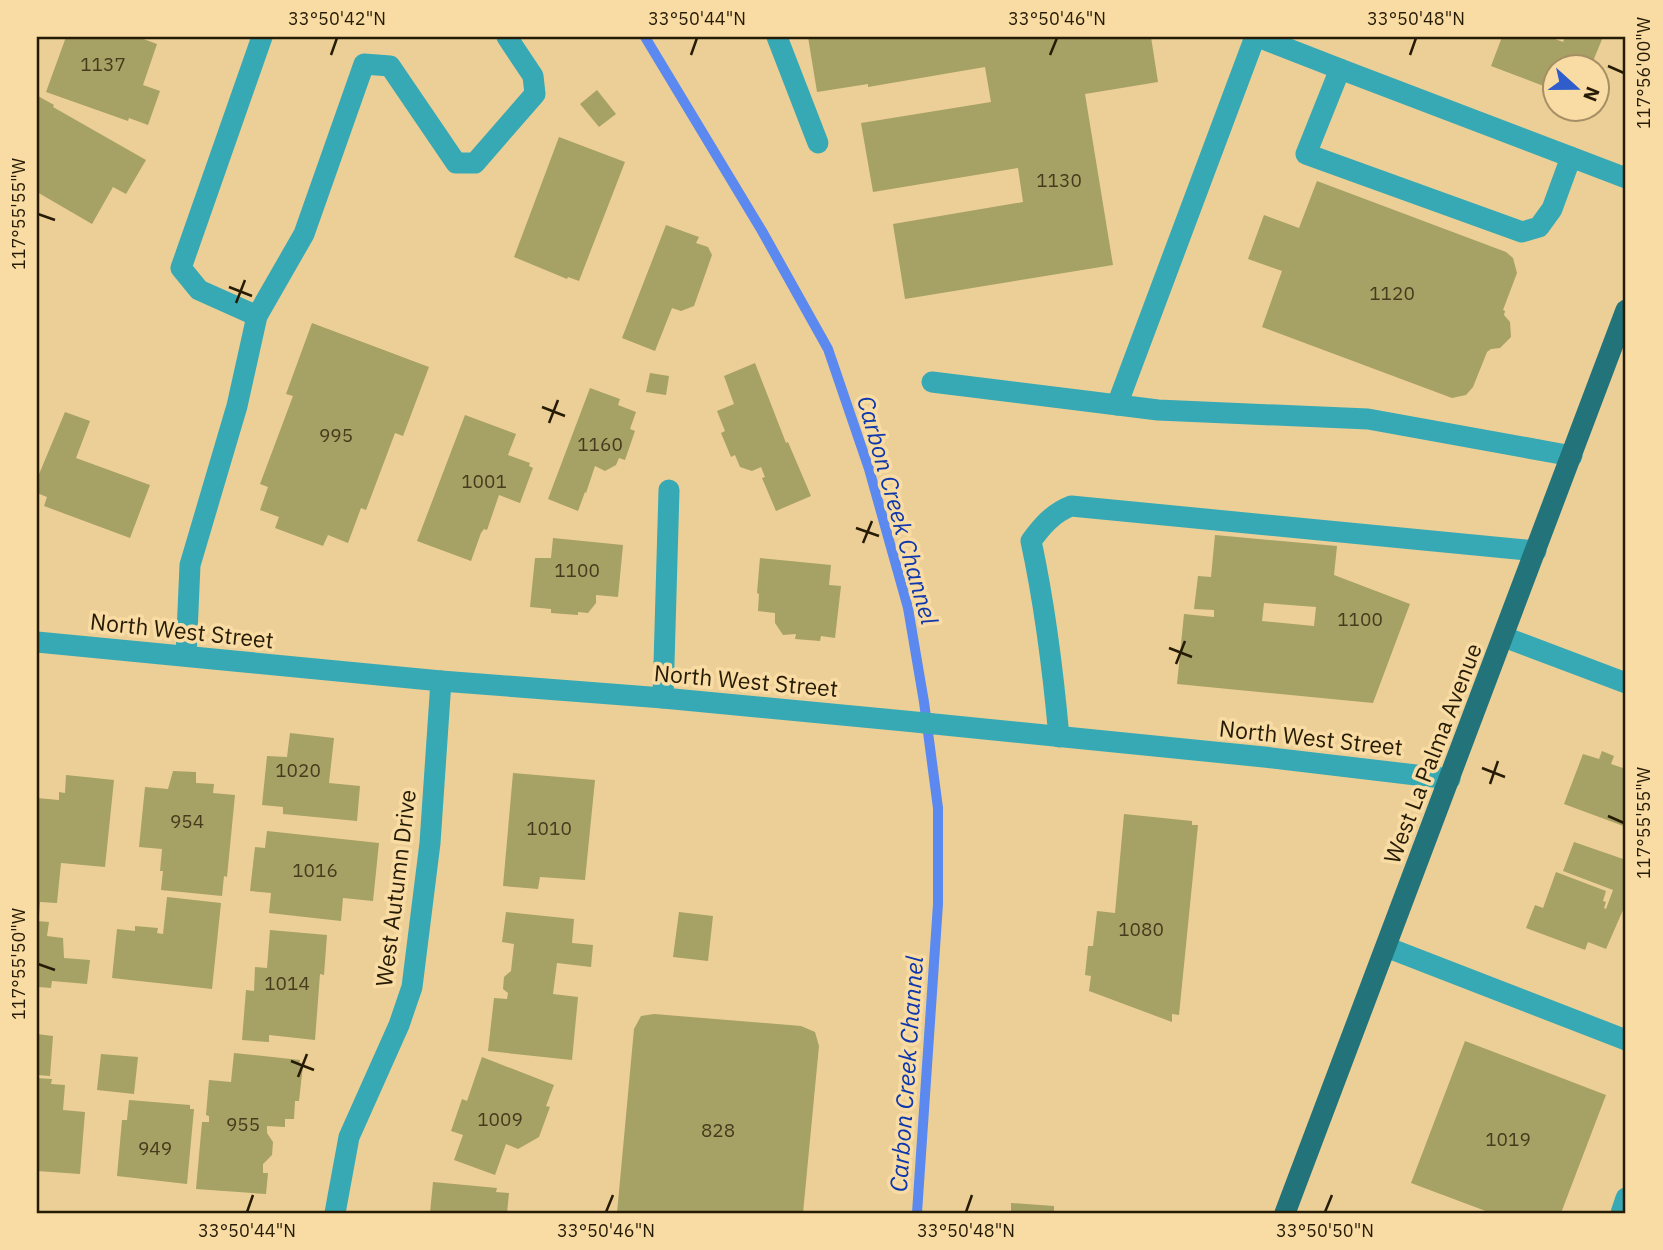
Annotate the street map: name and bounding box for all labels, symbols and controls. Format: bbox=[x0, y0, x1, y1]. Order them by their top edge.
text: 33°50'42"N bbox=[288, 7, 386, 30]
text: 33°50'44"N bbox=[648, 7, 746, 30]
text: 33°50'46"N bbox=[1008, 7, 1106, 30]
text: 33°50'48"N bbox=[1367, 7, 1465, 30]
text: 117°56'00"W bbox=[1632, 17, 1655, 129]
house number: 1137 bbox=[80, 52, 126, 76]
north arrow bbox=[1540, 52, 1610, 122]
text: N bbox=[1578, 83, 1606, 105]
text: 117°55'55"W bbox=[7, 158, 30, 270]
house number: 1130 bbox=[1036, 168, 1082, 192]
house number: 1120 bbox=[1369, 281, 1415, 305]
water label: Carbon Creek Channel bbox=[850, 392, 946, 629]
house number: 995 bbox=[319, 423, 353, 447]
house number: 1160 bbox=[577, 432, 623, 456]
house number: 1001 bbox=[461, 469, 507, 493]
house number: 1100 bbox=[554, 558, 600, 582]
street label: North West Street bbox=[89, 605, 275, 655]
house number: 1100 bbox=[1337, 607, 1383, 631]
street label: West La Palma Avenue bbox=[1376, 639, 1488, 867]
street label: North West Street bbox=[653, 657, 839, 703]
street label: North West Street bbox=[1218, 712, 1404, 762]
house number: 1020 bbox=[275, 758, 321, 782]
text: 117°55'55"W bbox=[1632, 767, 1655, 879]
street label: West Autumn Drive bbox=[368, 788, 422, 988]
house number: 954 bbox=[170, 809, 204, 833]
house number: 1010 bbox=[526, 816, 572, 840]
house number: 1016 bbox=[292, 858, 338, 882]
text: 117°55'50"W bbox=[7, 908, 30, 1020]
house number: 1080 bbox=[1118, 917, 1164, 941]
water label: Carbon Creek Channel bbox=[882, 954, 930, 1193]
house number: 1014 bbox=[264, 971, 310, 995]
house number: 1009 bbox=[477, 1107, 523, 1131]
house number: 955 bbox=[226, 1112, 260, 1136]
house number: 828 bbox=[701, 1118, 735, 1142]
house number: 1019 bbox=[1485, 1127, 1531, 1151]
house number: 949 bbox=[138, 1136, 172, 1160]
text: 33°50'44"N bbox=[198, 1219, 296, 1242]
text: 33°50'46"N bbox=[557, 1219, 655, 1242]
text: 33°50'48"N bbox=[917, 1219, 1015, 1242]
text: 33°50'50"N bbox=[1276, 1219, 1374, 1242]

